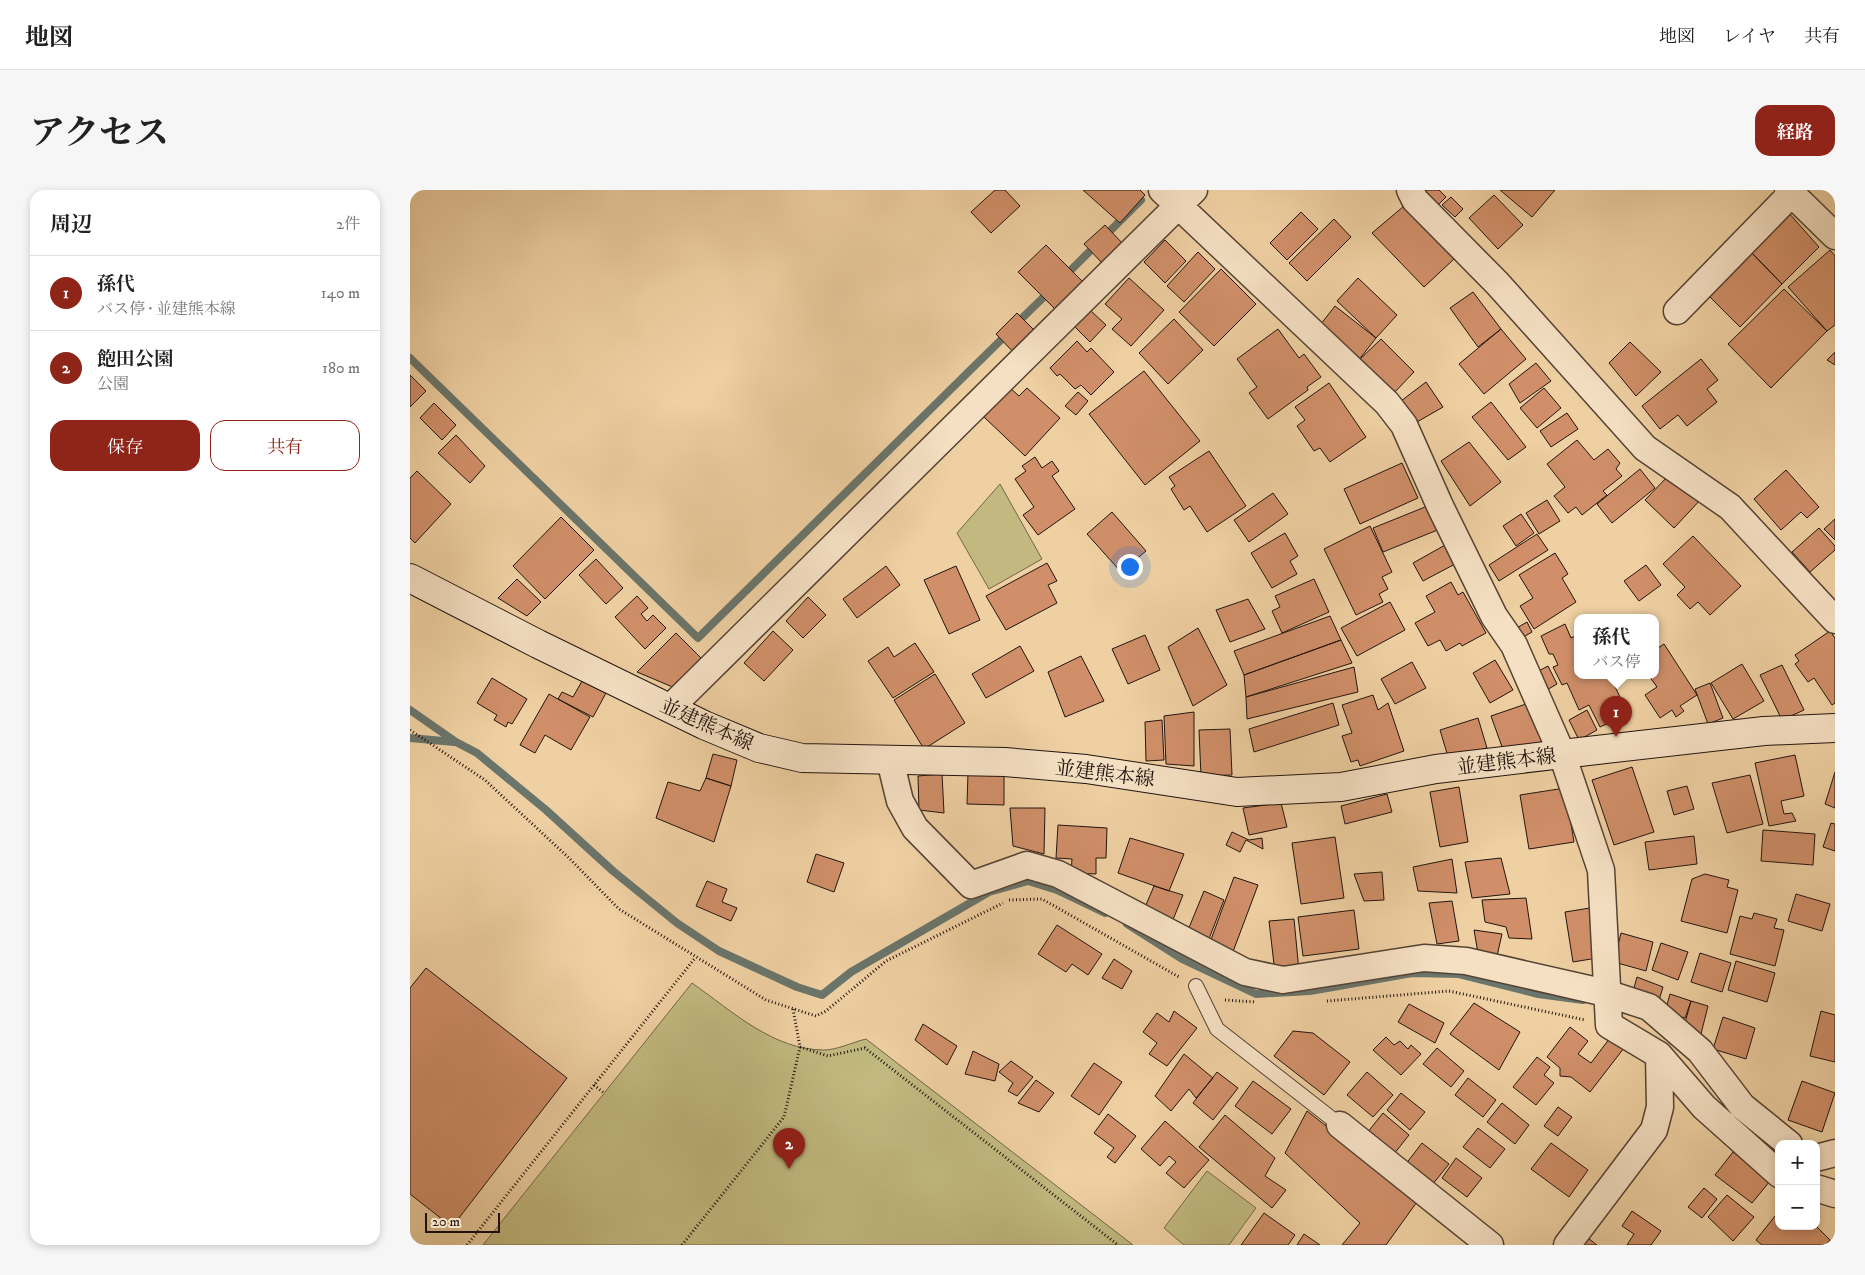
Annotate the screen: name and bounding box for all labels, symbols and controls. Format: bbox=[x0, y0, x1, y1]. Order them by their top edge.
text: 地図 bbox=[25, 23, 73, 53]
text: 地図 bbox=[1659, 26, 1695, 48]
text: レイヤ bbox=[1723, 26, 1776, 48]
text: 共有 bbox=[1804, 26, 1840, 48]
button: 経路 bbox=[1755, 105, 1835, 156]
text: アクセス bbox=[30, 112, 169, 156]
text: 周辺 bbox=[50, 212, 92, 238]
text: 2件 bbox=[336, 214, 360, 234]
text: 孫代 bbox=[97, 273, 135, 296]
text: 1 bbox=[63, 283, 69, 303]
text: 140 m bbox=[321, 283, 360, 303]
text: バス停 · 並建熊本線 bbox=[97, 299, 236, 319]
text: 飽田公園 bbox=[97, 348, 173, 371]
text: 2 bbox=[62, 358, 70, 378]
text: 180 m bbox=[322, 358, 360, 378]
text: 公園 bbox=[97, 374, 129, 394]
button: 保存 bbox=[50, 420, 200, 471]
button: 共有 bbox=[210, 420, 360, 471]
your location bbox=[1117, 554, 1143, 580]
popup bbox=[1574, 614, 1659, 679]
text: 孫代 bbox=[1592, 626, 1631, 649]
text: バス停 bbox=[1592, 652, 1641, 672]
street label: 並建熊本線 bbox=[656, 694, 757, 757]
pin: 1 bbox=[1600, 696, 1632, 737]
street label: 並建熊本線 bbox=[1455, 744, 1557, 781]
street label: 並建熊本線 bbox=[1054, 756, 1156, 793]
pin: 2 bbox=[773, 1128, 805, 1169]
map controls bbox=[1775, 1140, 1820, 1230]
button: + bbox=[1775, 1140, 1820, 1185]
button: − bbox=[1775, 1185, 1820, 1230]
scale bar bbox=[425, 1210, 500, 1233]
text: 20 m bbox=[432, 1213, 460, 1231]

